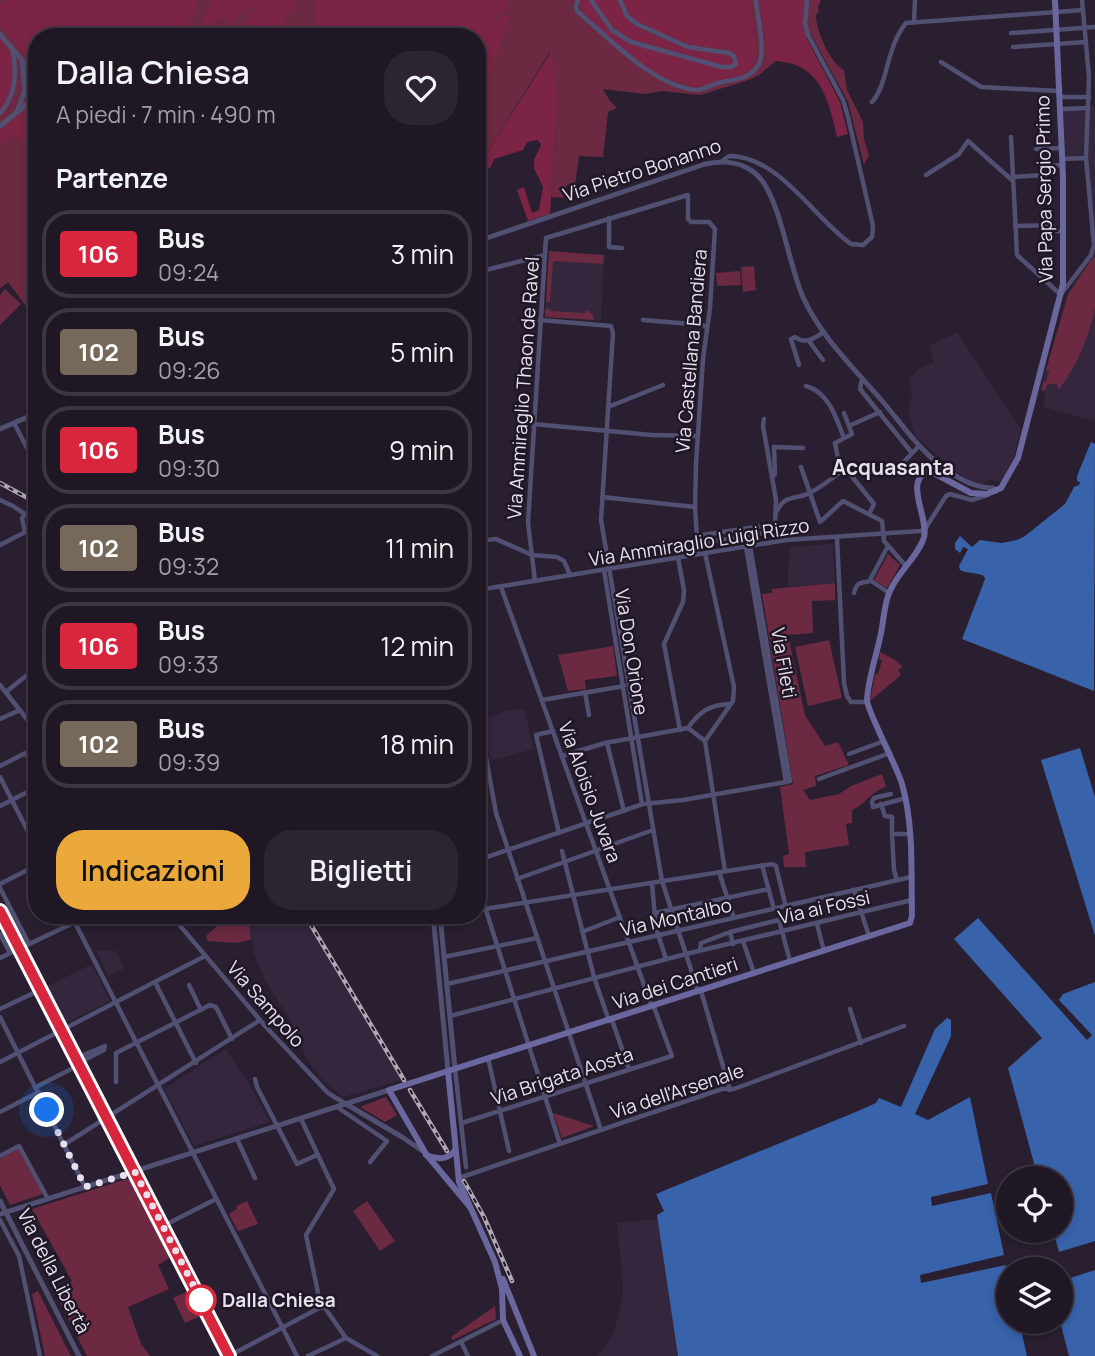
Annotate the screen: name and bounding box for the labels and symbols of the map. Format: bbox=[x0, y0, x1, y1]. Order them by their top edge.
street label: Via Papa Sergio Primo bbox=[1029, 95, 1059, 283]
street label: Via Pietro Bonanno bbox=[560, 132, 724, 208]
street label: Via Castellana Bandiera bbox=[669, 248, 713, 454]
street label: Via Ammiraglio Thaon de Ravel bbox=[501, 256, 545, 520]
district label: Acquasanta bbox=[832, 453, 954, 481]
street label: Via Ammiraglio Luigi Rizzo bbox=[587, 512, 811, 572]
street label: Via Don Orione bbox=[609, 587, 655, 717]
street label: Via Fileti bbox=[765, 626, 803, 700]
street label: Via Aloisio Juvara bbox=[552, 718, 628, 866]
street label: Via ai Fossi bbox=[776, 884, 872, 930]
street label: Via Montalbo bbox=[618, 892, 734, 942]
street label: Via dei Cantieri bbox=[609, 950, 741, 1016]
street label: Via Sampolo bbox=[221, 955, 311, 1053]
street label: Via Brigata Aosta bbox=[488, 1041, 636, 1111]
street label: Via dell'Arsenale bbox=[607, 1057, 747, 1125]
your location bbox=[29, 1092, 64, 1127]
street label: Via della Libertà bbox=[11, 1204, 97, 1338]
marker: Dalla Chiesa bbox=[186, 1285, 216, 1315]
place label: Dalla Chiesa bbox=[222, 1287, 336, 1313]

